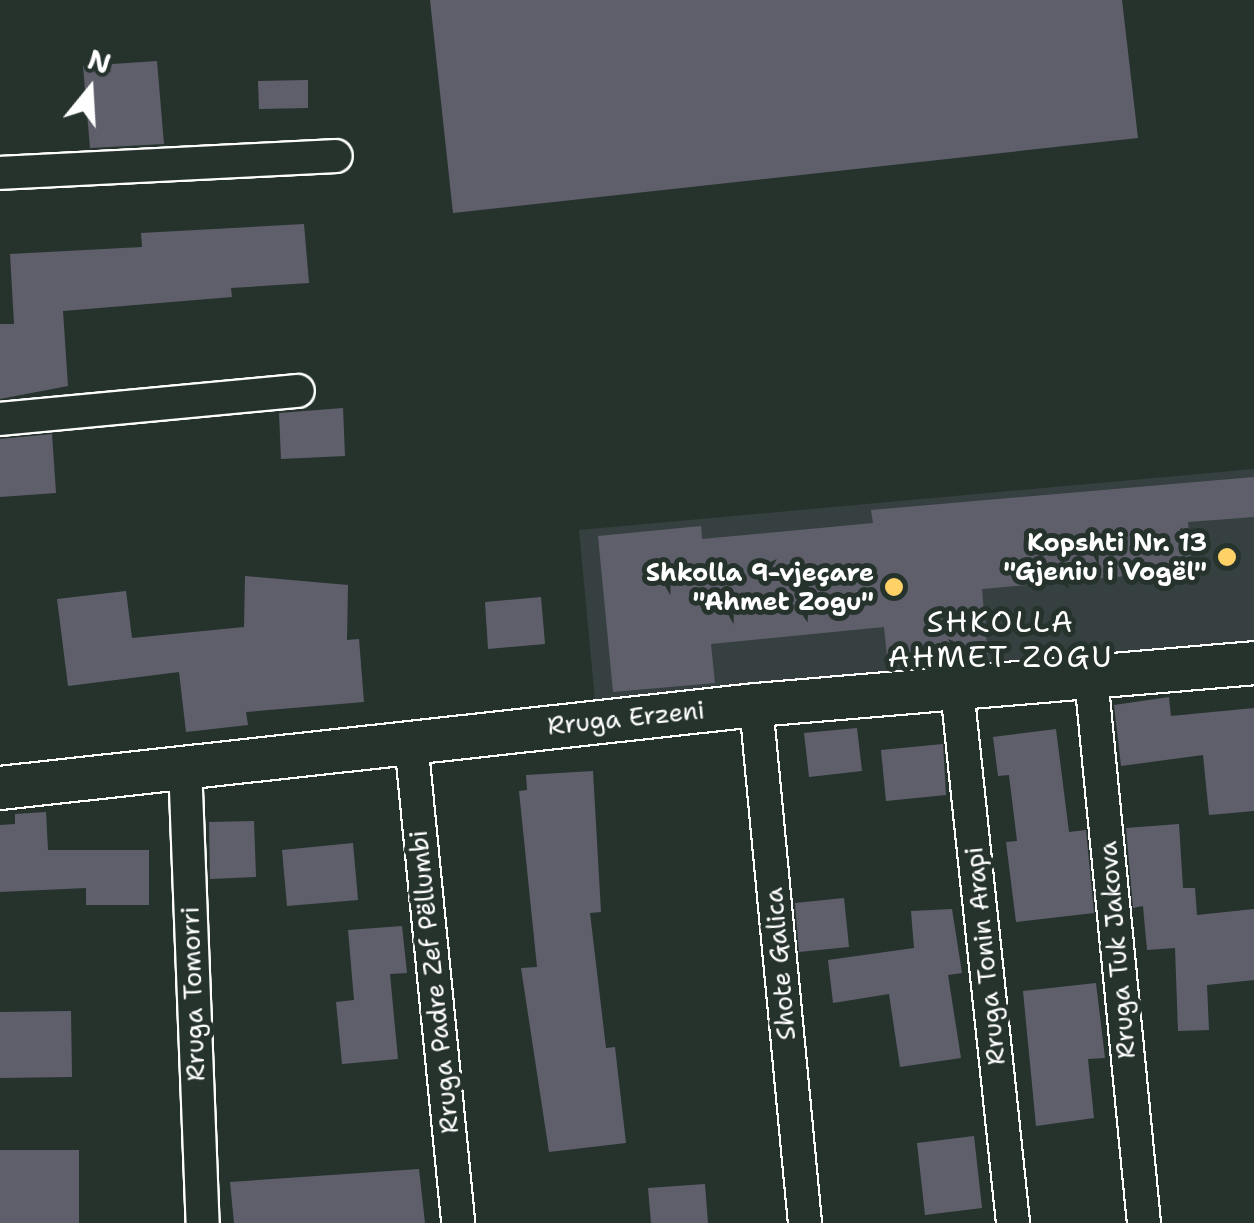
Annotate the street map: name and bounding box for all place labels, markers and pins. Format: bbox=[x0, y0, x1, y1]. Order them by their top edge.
place label: Kopshti Nr. 13 "Gjeniu i Vogël" bbox=[1003, 528, 1207, 587]
marker: Kopshti Nr. 13 "Gjeniu i Vogël" bbox=[1216, 546, 1238, 568]
place label: Shkolla 9-vjeçare "Ahmet Zogu" bbox=[646, 558, 874, 617]
marker: Shkolla 9-vjeçare "Ahmet Zogu" bbox=[883, 576, 905, 598]

